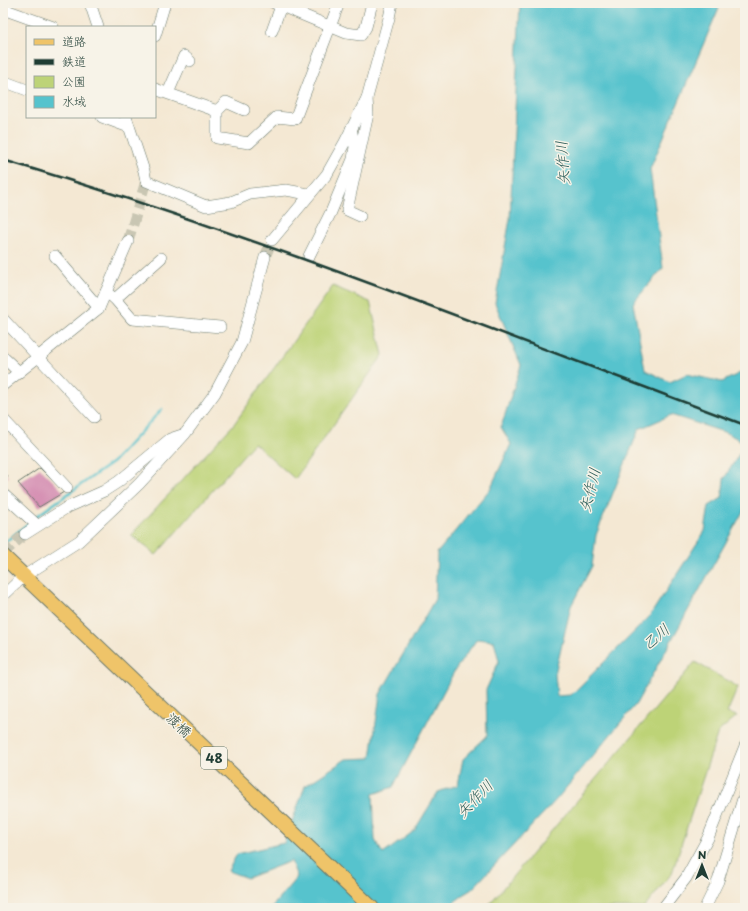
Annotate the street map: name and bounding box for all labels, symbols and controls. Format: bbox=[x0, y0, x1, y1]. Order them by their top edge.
legend bbox=[26, 26, 156, 118]
text: 道路 bbox=[62, 32, 86, 50]
text: 鉄道 bbox=[62, 52, 86, 70]
text: 公園 bbox=[62, 72, 86, 90]
text: 水域 bbox=[62, 92, 86, 110]
water label: 矢作川 bbox=[548, 140, 575, 186]
water label: 矢作川 bbox=[572, 465, 605, 514]
water label: 乙川 bbox=[636, 617, 674, 654]
street label: 渡橋 bbox=[162, 707, 197, 742]
road number: 48 bbox=[201, 747, 227, 769]
water label: 矢作川 bbox=[450, 774, 498, 822]
north arrow bbox=[682, 845, 722, 885]
text: N bbox=[698, 846, 707, 863]

